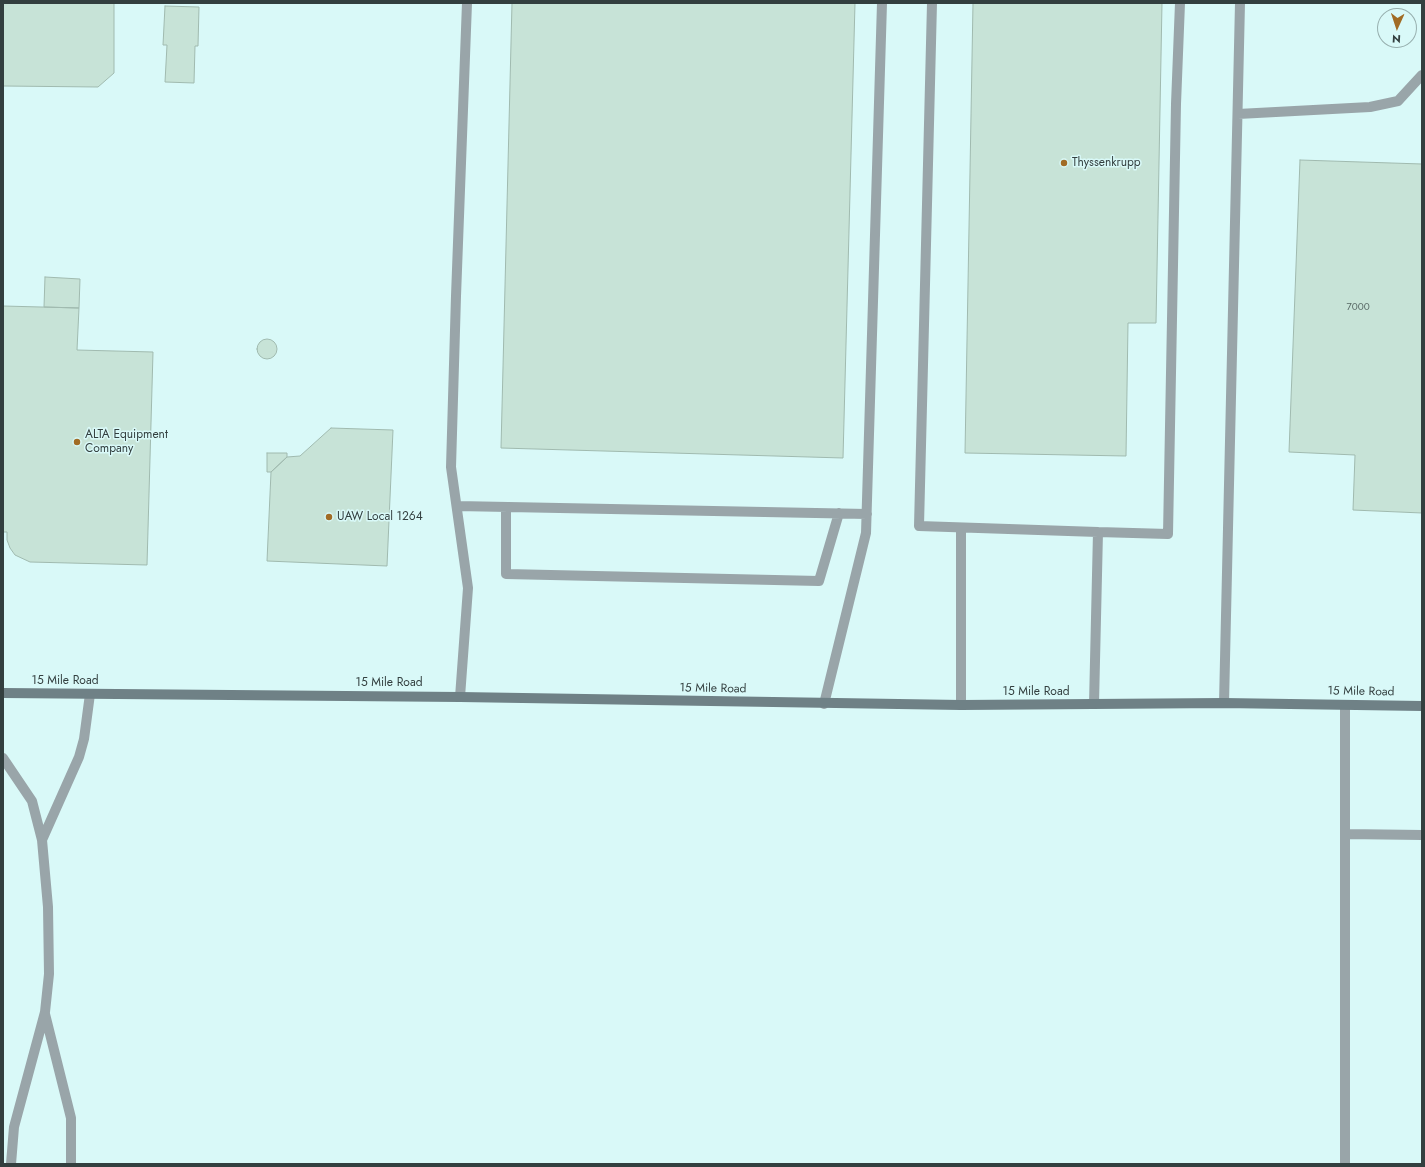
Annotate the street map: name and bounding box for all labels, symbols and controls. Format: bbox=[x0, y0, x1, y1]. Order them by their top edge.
north arrow bbox=[1377, 8, 1417, 48]
text: N bbox=[1392, 31, 1401, 47]
place label: Thyssenkrupp bbox=[1072, 156, 1141, 170]
marker: Thyssenkrupp bbox=[1059, 158, 1069, 168]
house number: 7000 bbox=[1346, 302, 1370, 314]
place label: ALTA Equipment Company bbox=[85, 428, 168, 456]
marker: ALTA Equipment Company bbox=[72, 437, 82, 447]
place label: UAW Local 1264 bbox=[337, 510, 423, 524]
marker: UAW Local 1264 bbox=[324, 512, 334, 522]
street label: 15 Mile Road bbox=[31, 674, 99, 688]
street label: 15 Mile Road bbox=[355, 676, 423, 690]
street label: 15 Mile Road bbox=[679, 681, 747, 697]
street label: 15 Mile Road bbox=[1327, 684, 1395, 700]
street label: 15 Mile Road bbox=[1002, 685, 1070, 699]

